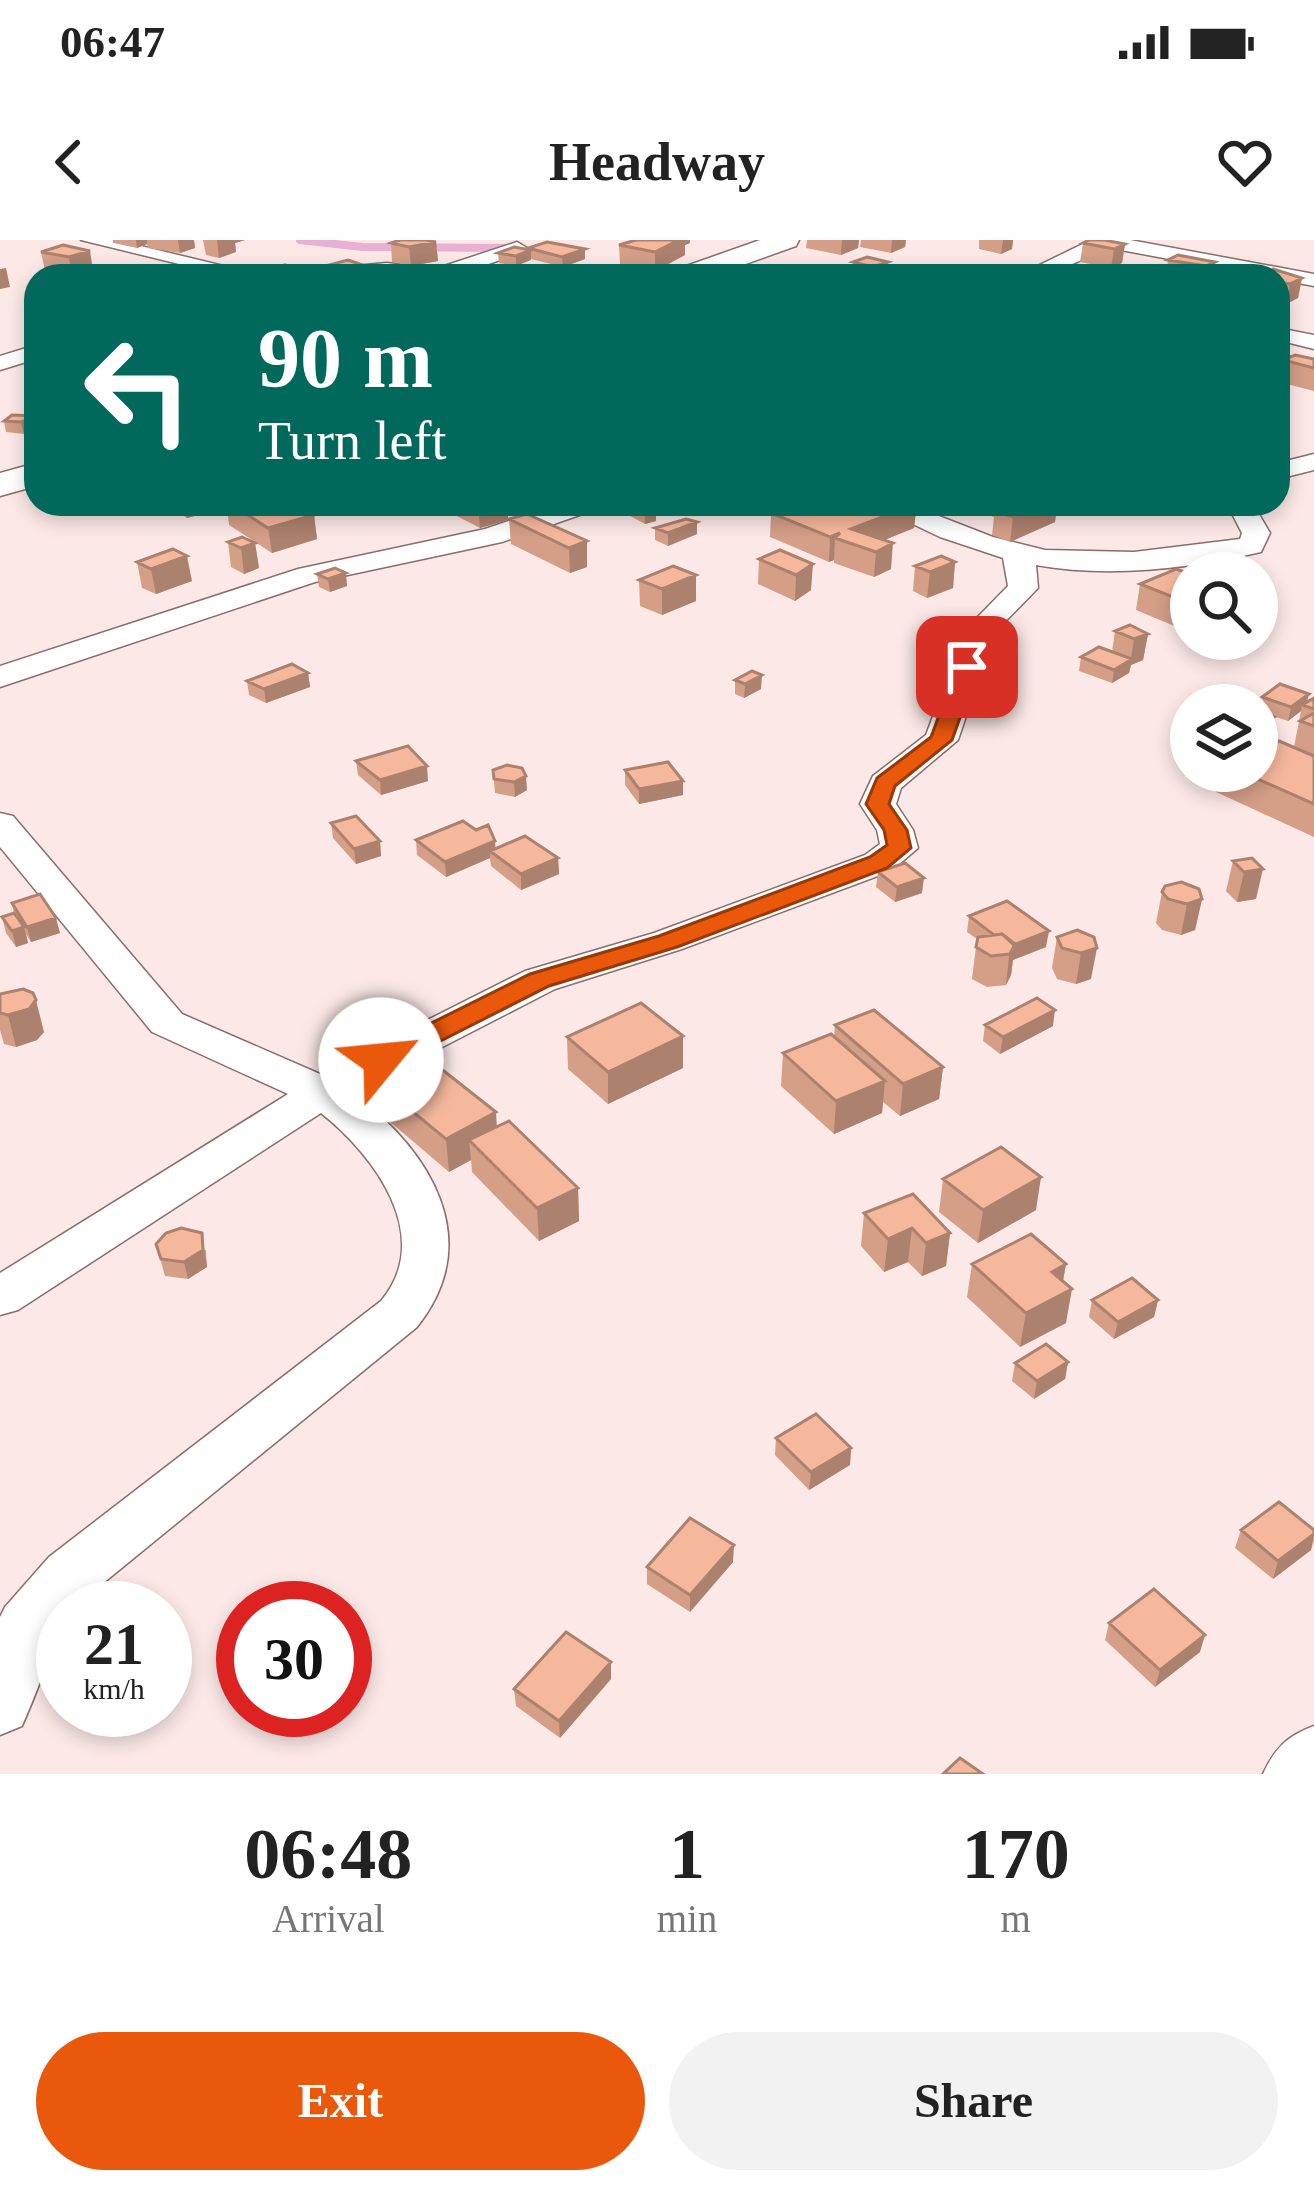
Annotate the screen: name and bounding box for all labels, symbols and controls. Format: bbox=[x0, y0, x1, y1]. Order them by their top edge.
text: 06:47 bbox=[60, 17, 165, 67]
icon: back bbox=[36, 129, 102, 195]
icon: heart bbox=[1212, 129, 1278, 195]
text: Headway bbox=[549, 132, 765, 192]
icon: left bbox=[60, 312, 216, 468]
text: 90 m bbox=[258, 312, 433, 405]
text: Turn left bbox=[258, 411, 447, 471]
map controls bbox=[1170, 552, 1278, 792]
button: search bbox=[1170, 552, 1278, 660]
pin bbox=[916, 616, 1018, 718]
icon: arrive bbox=[934, 634, 1000, 700]
button: layers bbox=[1170, 684, 1278, 792]
position arrow bbox=[318, 997, 444, 1123]
speed limit sign: 30 bbox=[216, 1581, 372, 1737]
text: 21 bbox=[84, 1611, 144, 1677]
text: km/h bbox=[83, 1672, 145, 1705]
text: 06:48 bbox=[244, 1814, 412, 1894]
text: 1 bbox=[669, 1814, 705, 1894]
text: 170 bbox=[962, 1814, 1070, 1894]
text: Arrival bbox=[272, 1897, 385, 1940]
text: min bbox=[657, 1897, 717, 1940]
text: m bbox=[1000, 1897, 1031, 1940]
button: Exit bbox=[36, 2032, 645, 2170]
button: Share bbox=[669, 2032, 1278, 2170]

